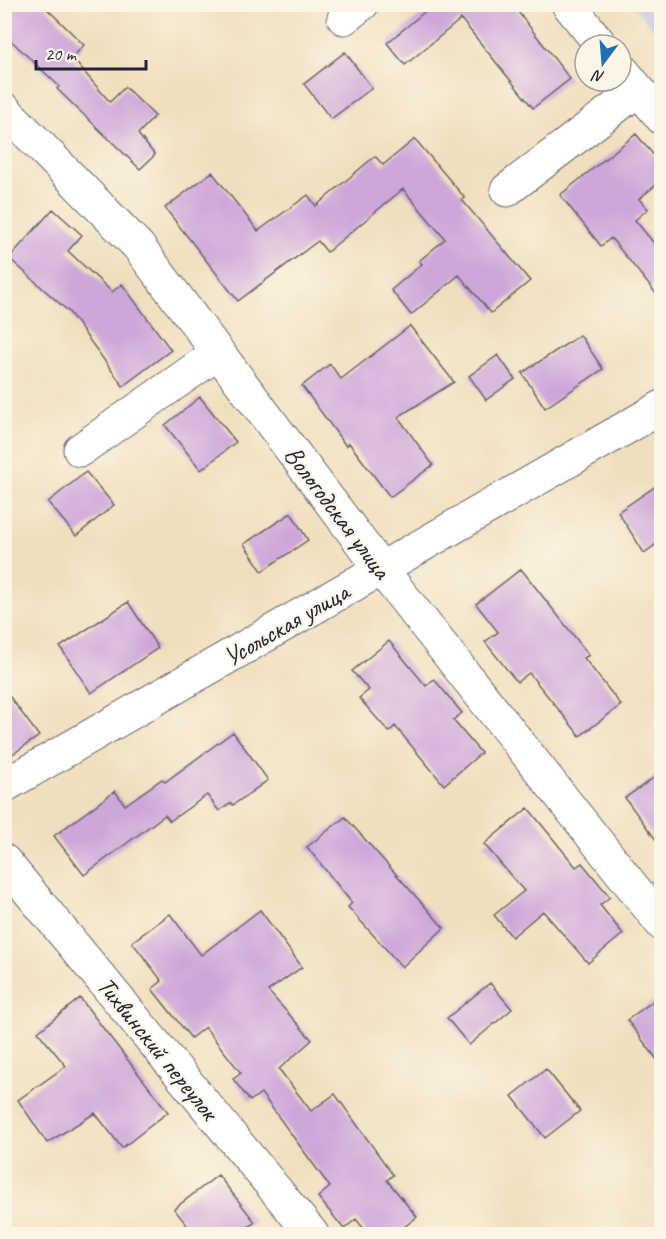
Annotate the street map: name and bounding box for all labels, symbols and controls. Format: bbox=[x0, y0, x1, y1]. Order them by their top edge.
scale bar bbox=[36, 33, 146, 71]
north arrow bbox=[573, 33, 633, 93]
text: 20 m bbox=[45, 43, 78, 65]
text: N bbox=[589, 65, 607, 87]
street label: Вологодская улица bbox=[277, 439, 399, 587]
street label: Усольская улица bbox=[218, 574, 357, 674]
street label: Тихвинский переулок bbox=[90, 970, 227, 1129]

